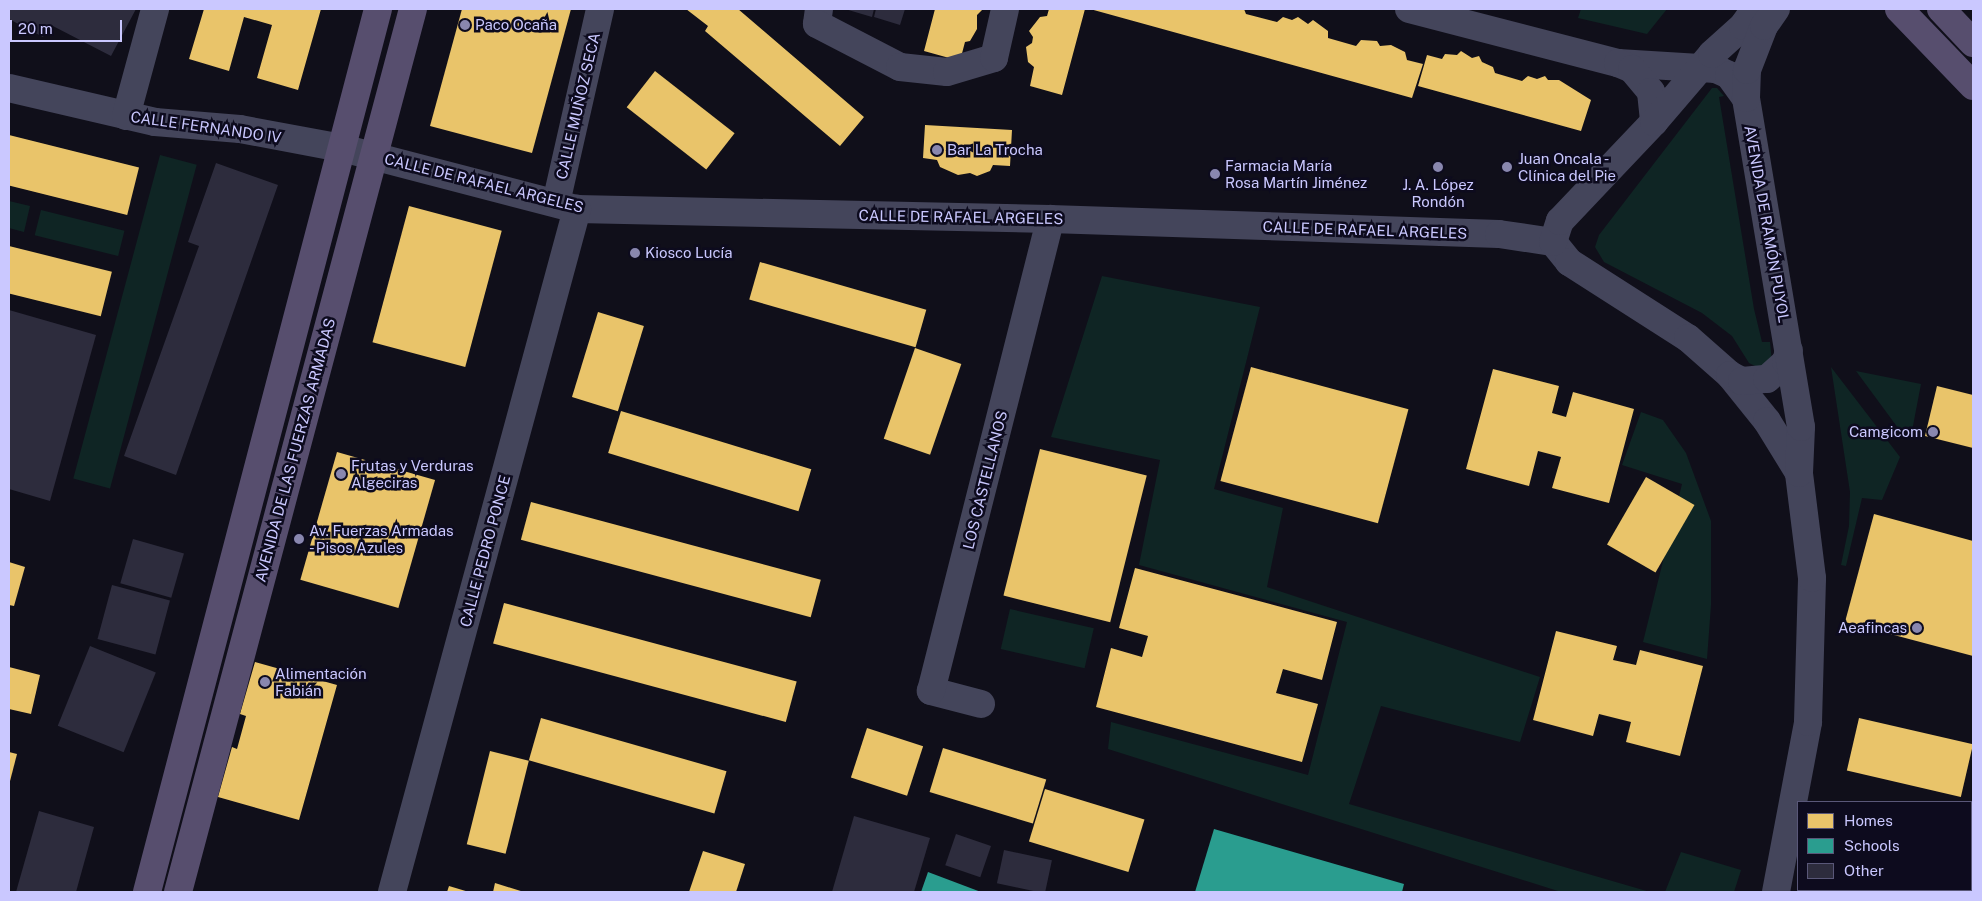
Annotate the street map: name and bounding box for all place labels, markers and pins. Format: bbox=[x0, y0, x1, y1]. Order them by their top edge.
place label: Paco Ocaña bbox=[475, 16, 557, 34]
marker: Paco Ocaña bbox=[459, 19, 471, 31]
place label: Bar La Trocha bbox=[947, 141, 1043, 159]
marker: Bar La Trocha bbox=[931, 144, 943, 156]
place label: Juan Oncala - Clínica del Pie bbox=[1518, 149, 1616, 184]
place label: Farmacia María Rosa Martín Jiménez bbox=[1225, 156, 1367, 191]
marker: Juan Oncala - Clínica del Pie bbox=[1500, 160, 1514, 174]
marker: J. A. López Rondón bbox=[1432, 161, 1444, 173]
marker: Farmacia María Rosa Martín Jiménez bbox=[1209, 168, 1221, 180]
place label: J. A. López Rondón bbox=[1402, 175, 1474, 210]
place label: Kiosco Lucía bbox=[645, 244, 733, 262]
marker: Kiosco Lucía bbox=[629, 247, 641, 259]
place label: Camgicom bbox=[1849, 423, 1923, 441]
marker: Camgicom bbox=[1927, 426, 1939, 438]
place label: Frutas y Verduras Algeciras bbox=[351, 456, 474, 491]
marker: Frutas y Verduras Algeciras bbox=[335, 468, 347, 480]
place label: Av. Fuerzas Armadas - Pisos Azules bbox=[309, 521, 454, 556]
marker: Av. Fuerzas Armadas - Pisos Azules bbox=[293, 533, 305, 545]
place label: Aeafincas bbox=[1838, 619, 1907, 637]
marker: Aeafincas bbox=[1911, 622, 1923, 634]
place label: Alimentación Fabián bbox=[275, 664, 367, 699]
marker: Alimentación Fabián bbox=[259, 676, 271, 688]

